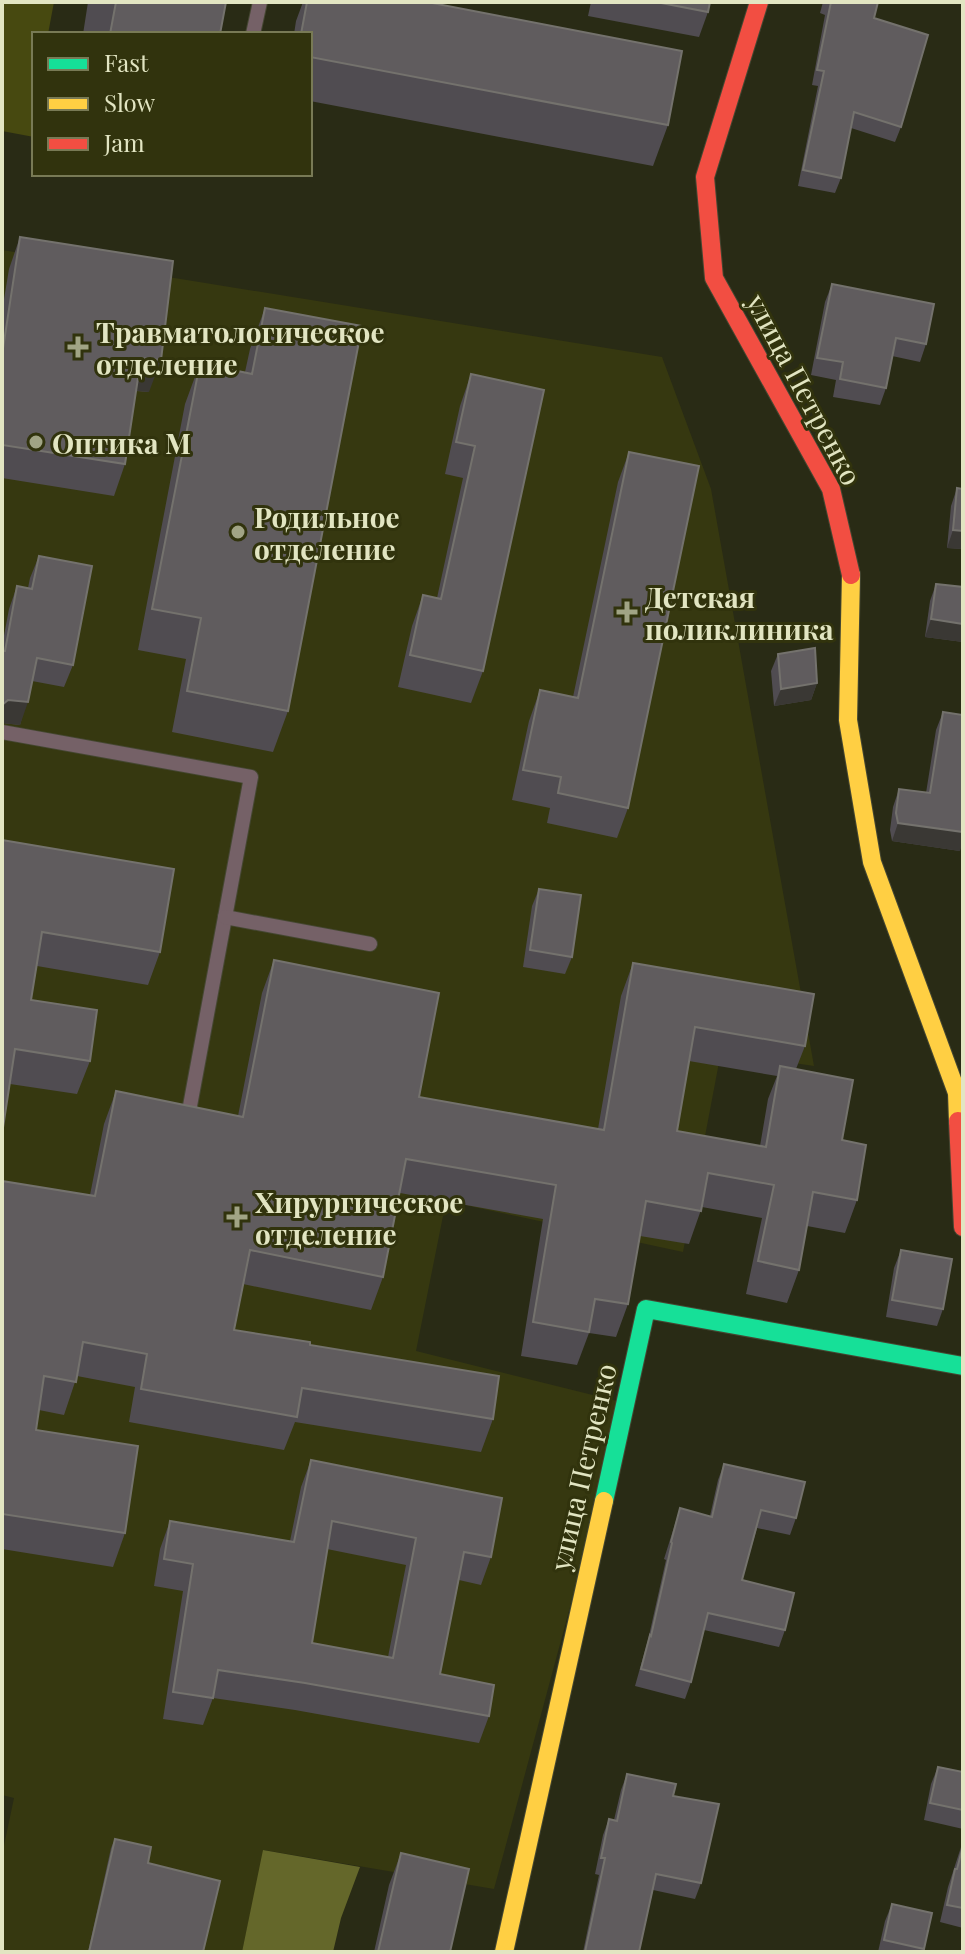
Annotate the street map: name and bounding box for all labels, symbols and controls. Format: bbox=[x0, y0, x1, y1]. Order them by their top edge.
legend bbox=[32, 32, 312, 176]
text: Fast bbox=[104, 46, 149, 78]
text: Slow bbox=[104, 86, 156, 118]
text: Jam bbox=[103, 126, 145, 158]
street label: улица Петренко bbox=[739, 286, 871, 491]
place label: Травматологическое отделение bbox=[96, 313, 385, 382]
marker: Травматологическое отделение bbox=[67, 336, 89, 358]
place label: Оптика М bbox=[52, 424, 191, 461]
marker: Оптика М bbox=[27, 433, 45, 451]
place label: Родильное отделение bbox=[254, 498, 400, 567]
marker: Родильное отделение bbox=[229, 523, 247, 541]
place label: Детская поликлиника bbox=[645, 578, 834, 647]
marker: Детская поликлиника bbox=[616, 601, 638, 623]
place label: Хирургическое отделение bbox=[255, 1183, 463, 1252]
marker: Хирургическое отделение bbox=[226, 1206, 248, 1228]
street label: улица Петренко bbox=[540, 1360, 624, 1575]

